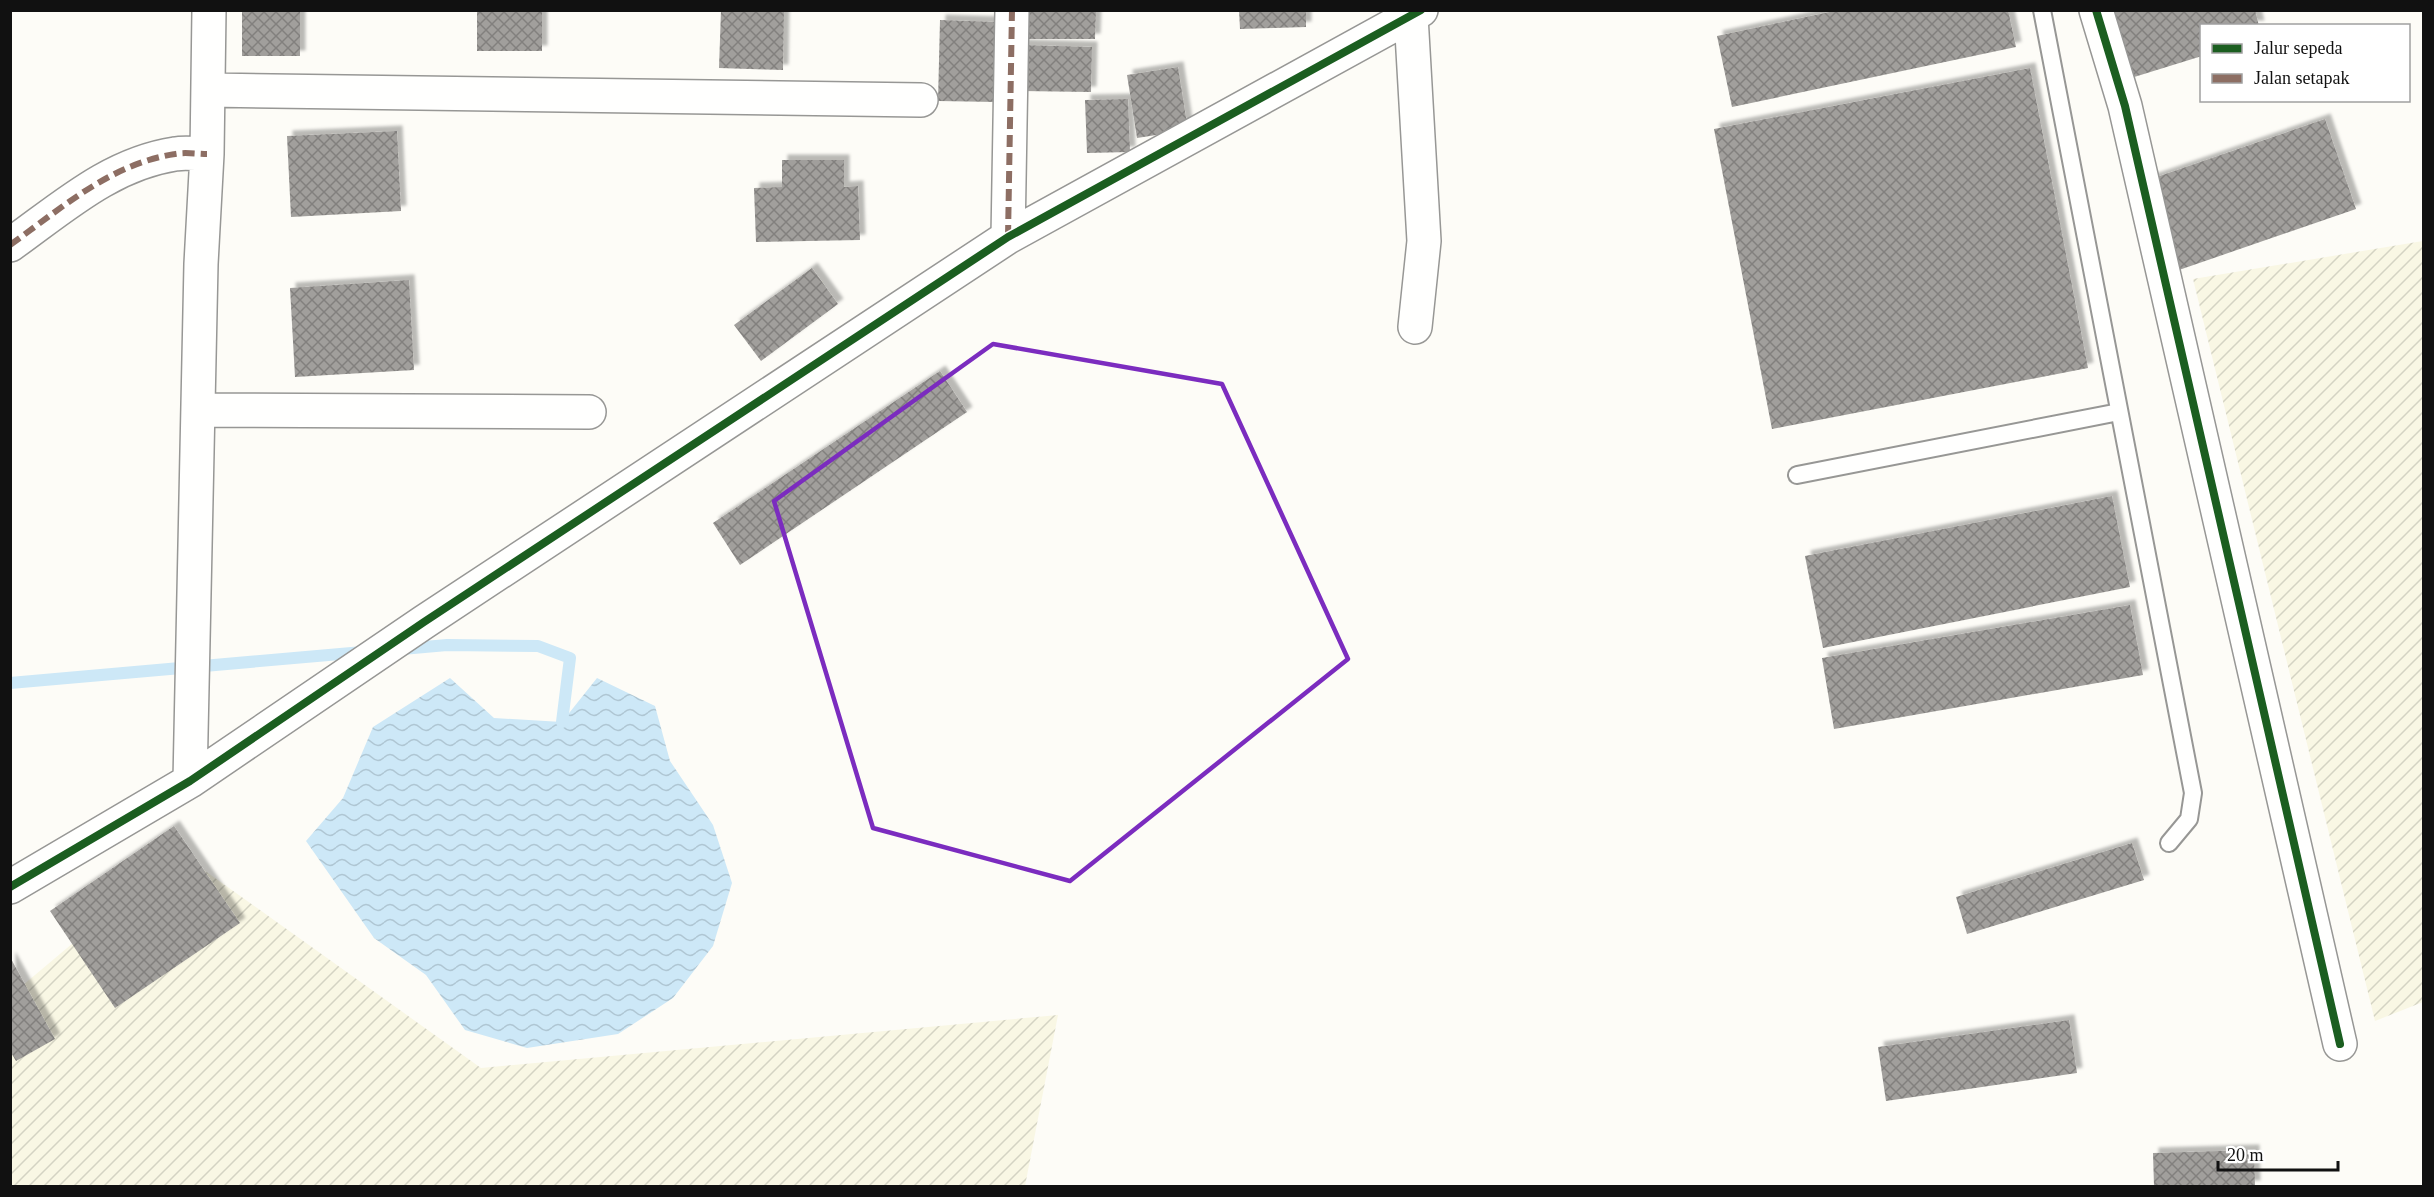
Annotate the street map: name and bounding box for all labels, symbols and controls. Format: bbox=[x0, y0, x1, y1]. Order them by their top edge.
legend bbox=[2200, 24, 2410, 102]
text: Jalur sepeda bbox=[2254, 38, 2342, 58]
text: Jalan setapak bbox=[2254, 68, 2349, 88]
scale bar bbox=[2218, 1134, 2338, 1172]
text: 20 m bbox=[2227, 1145, 2264, 1165]

